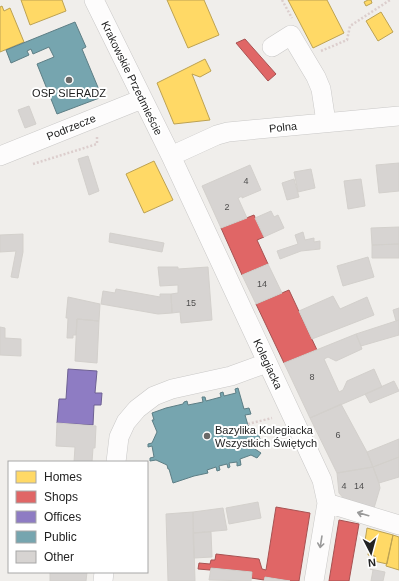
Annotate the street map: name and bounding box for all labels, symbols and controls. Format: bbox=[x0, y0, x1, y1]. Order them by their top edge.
street label: Krakowskie Przedmieście bbox=[99, 19, 165, 137]
marker: OSP SIERADZ bbox=[64, 75, 74, 85]
place label: OSP SIERADZ bbox=[32, 87, 106, 99]
street label: Podrzecze bbox=[45, 112, 97, 142]
street label: Polna bbox=[268, 119, 298, 134]
house number: 4 bbox=[243, 176, 249, 186]
house number: 2 bbox=[224, 202, 230, 212]
house number: 14 bbox=[257, 279, 267, 289]
house number: 15 bbox=[186, 298, 196, 308]
street label: Kolegiacka bbox=[251, 337, 285, 392]
house number: 8 bbox=[309, 372, 315, 382]
place label: Bazylika Kolegiacka Wszystkich Świętych bbox=[215, 424, 317, 449]
house number: 6 bbox=[335, 430, 341, 440]
marker: Bazylika Kolegiacka Wszystkich Świętych bbox=[202, 431, 212, 441]
legend bbox=[8, 461, 148, 573]
text: Homes bbox=[44, 470, 82, 484]
house number: 4 bbox=[341, 481, 347, 491]
house number: 14 bbox=[354, 481, 364, 491]
text: Shops bbox=[44, 490, 78, 504]
text: Offices bbox=[44, 510, 81, 524]
one-way arrow bbox=[357, 510, 370, 517]
text: Public bbox=[44, 530, 77, 544]
north arrow bbox=[351, 533, 391, 573]
one-way arrow bbox=[317, 535, 325, 548]
text: Other bbox=[44, 550, 74, 564]
text: N bbox=[367, 557, 377, 569]

